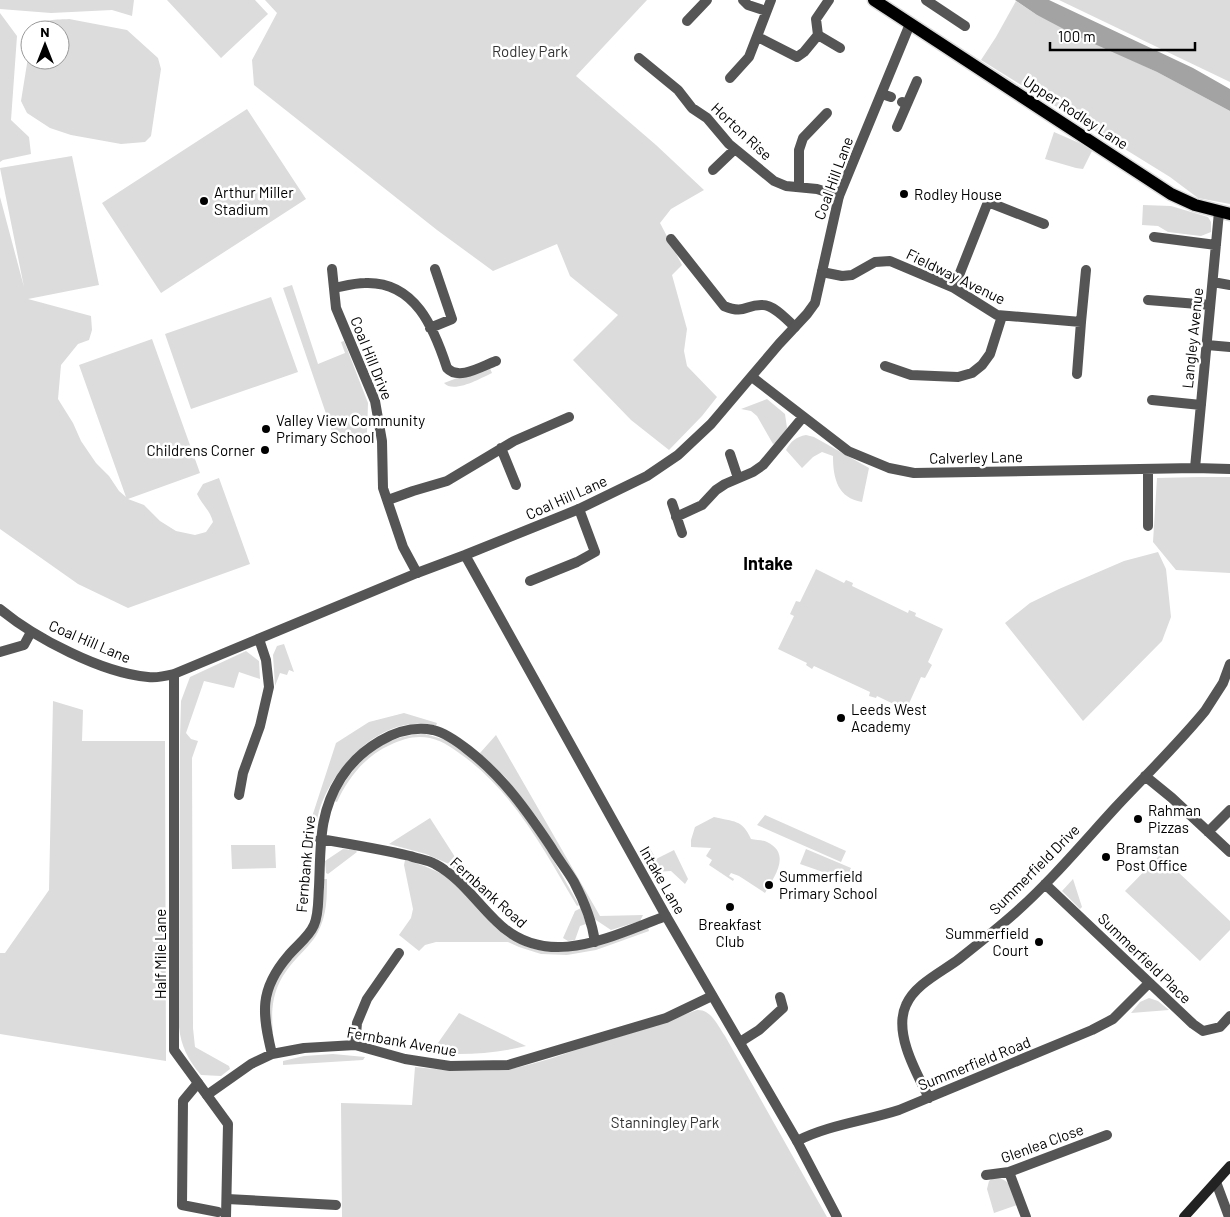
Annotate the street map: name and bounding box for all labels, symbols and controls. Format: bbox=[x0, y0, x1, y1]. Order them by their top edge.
north arrow bbox=[20, 20, 70, 70]
scale bar bbox=[1050, 20, 1195, 52]
text: N bbox=[40, 23, 50, 40]
text: 100 m bbox=[1058, 27, 1096, 45]
park label: Rodley Park bbox=[492, 42, 569, 60]
street label: Upper Rodley Lane bbox=[1020, 71, 1132, 153]
street label: Horton Rise bbox=[708, 98, 776, 164]
street label: Coal Hill Lane bbox=[810, 134, 856, 222]
place label: Arthur Miller Stadium bbox=[214, 183, 294, 218]
place label: Rodley House bbox=[914, 185, 1002, 203]
marker: Rodley House bbox=[898, 188, 910, 200]
marker: Arthur Miller Stadium bbox=[198, 195, 210, 207]
street label: Fieldway Avenue bbox=[904, 244, 1008, 308]
street label: Langley Avenue bbox=[1178, 287, 1206, 389]
street label: Coal Hill Drive bbox=[347, 314, 397, 402]
place label: Valley View Community Primary School bbox=[276, 411, 425, 446]
marker: Valley View Community Primary School bbox=[260, 423, 272, 435]
place label: Childrens Corner bbox=[147, 441, 256, 459]
marker: Childrens Corner bbox=[259, 444, 271, 456]
street label: Calverley Lane bbox=[929, 447, 1023, 467]
street label: Coal Hill Lane bbox=[523, 471, 609, 523]
district label: Intake bbox=[743, 552, 793, 574]
street label: Coal Hill Lane bbox=[46, 616, 134, 666]
place label: Leeds West Academy bbox=[851, 700, 927, 735]
marker: Leeds West Academy bbox=[835, 712, 847, 724]
place label: Rahman Pizzas bbox=[1148, 801, 1201, 836]
marker: Rahman Pizzas bbox=[1132, 813, 1144, 825]
street label: Fernbank Drive bbox=[292, 815, 318, 913]
street label: Summerfield Drive bbox=[985, 820, 1083, 918]
place label: Bramstan Post Office bbox=[1116, 839, 1188, 874]
street label: Intake Lane bbox=[636, 843, 690, 917]
marker: Bramstan Post Office bbox=[1100, 851, 1112, 863]
street label: Fernbank Road bbox=[447, 853, 531, 931]
place label: Summerfield Primary School bbox=[779, 867, 877, 902]
marker: Summerfield Primary School bbox=[763, 879, 775, 891]
marker: Breakfast Club bbox=[724, 901, 736, 913]
street label: Half Mile Lane bbox=[151, 909, 169, 999]
street label: Summerfield Place bbox=[1095, 909, 1195, 1007]
place label: Breakfast Club bbox=[698, 915, 762, 950]
place label: Summerfield Court bbox=[945, 924, 1029, 959]
marker: Summerfield Court bbox=[1033, 936, 1045, 948]
street label: Fernbank Avenue bbox=[346, 1022, 458, 1060]
street label: Summerfield Road bbox=[915, 1032, 1033, 1094]
park label: Stanningley Park bbox=[611, 1113, 720, 1131]
street label: Glenlea Close bbox=[998, 1120, 1086, 1166]

